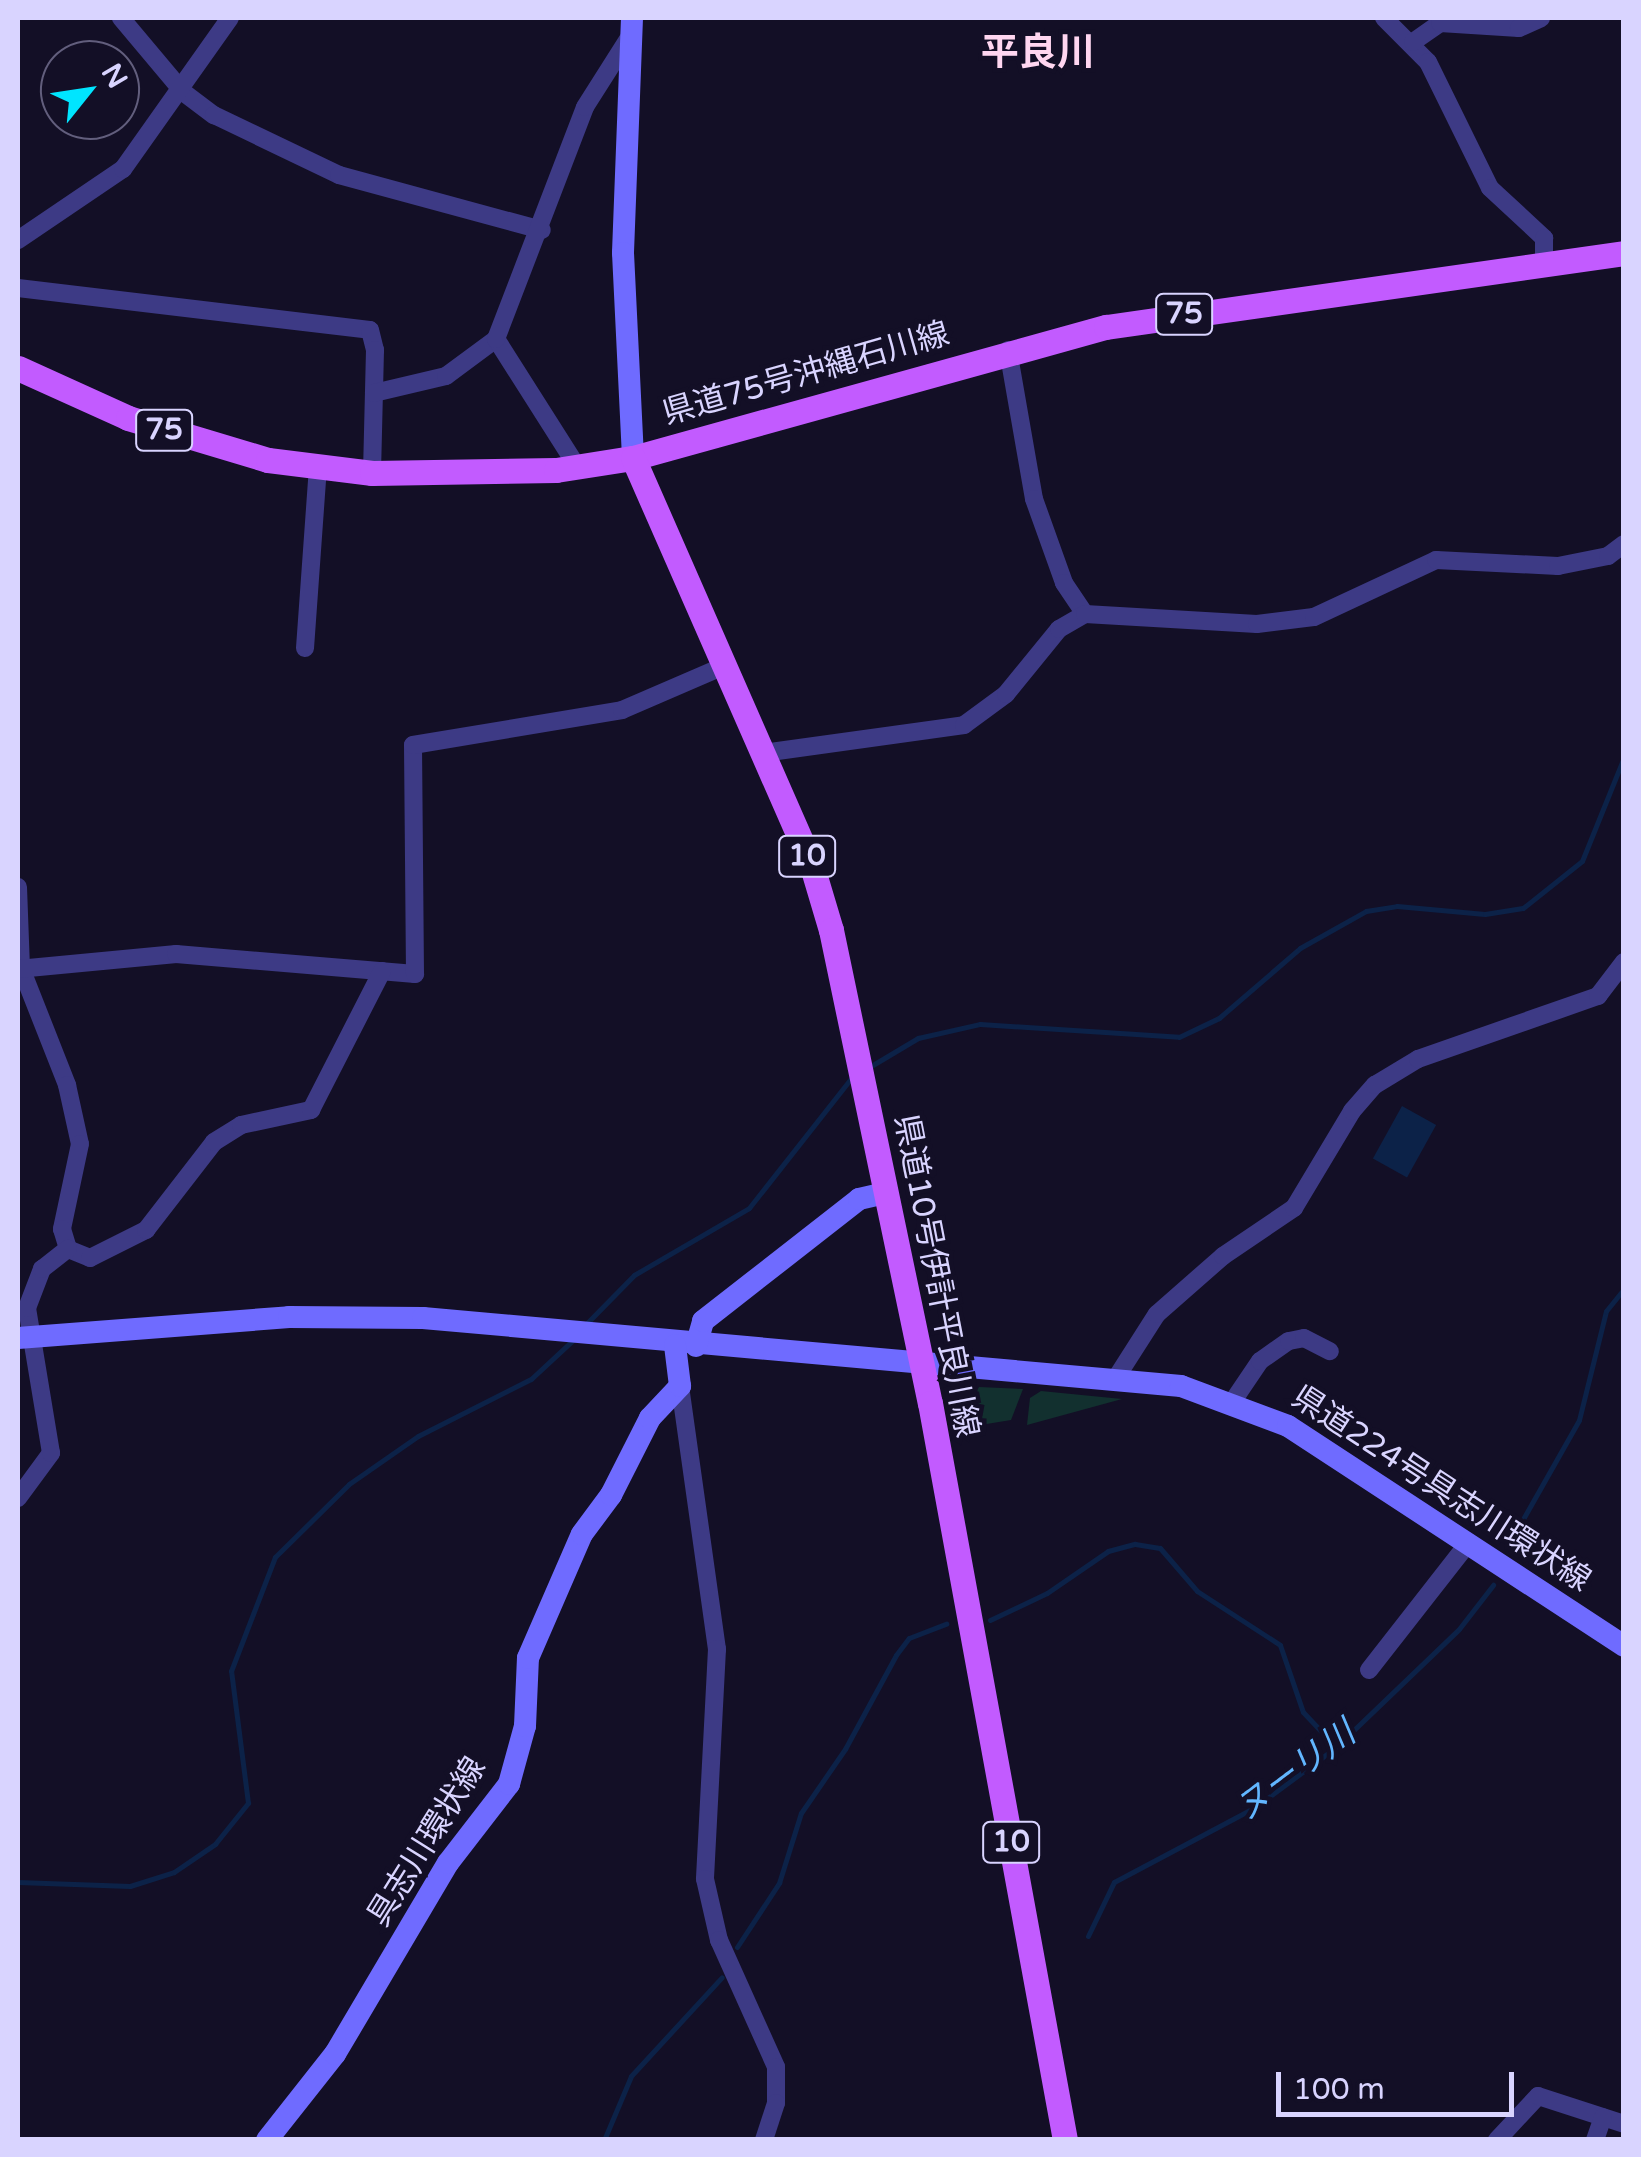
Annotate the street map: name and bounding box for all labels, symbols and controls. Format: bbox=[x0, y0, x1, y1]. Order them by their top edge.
district label: 平良川 bbox=[981, 31, 1095, 77]
north arrow bbox=[40, 40, 140, 140]
text: N bbox=[94, 58, 135, 94]
road number: 75 bbox=[1154, 289, 1214, 339]
street label: 県道75号沖縄石川線 bbox=[658, 315, 954, 433]
road number: 75 bbox=[134, 405, 194, 455]
road number: 10 bbox=[777, 831, 837, 881]
street label: 県道10号伊計平良川線 bbox=[886, 1111, 986, 1441]
street label: 県道224号具志川環状線 bbox=[1284, 1378, 1598, 1600]
water label: ヌーリ川 bbox=[1226, 1712, 1364, 1830]
street label: 具志川環状線 bbox=[360, 1750, 494, 1934]
road number: 10 bbox=[981, 1817, 1041, 1867]
scale bar bbox=[1281, 2052, 1518, 2114]
text: 100 m bbox=[1293, 2071, 1385, 2108]

